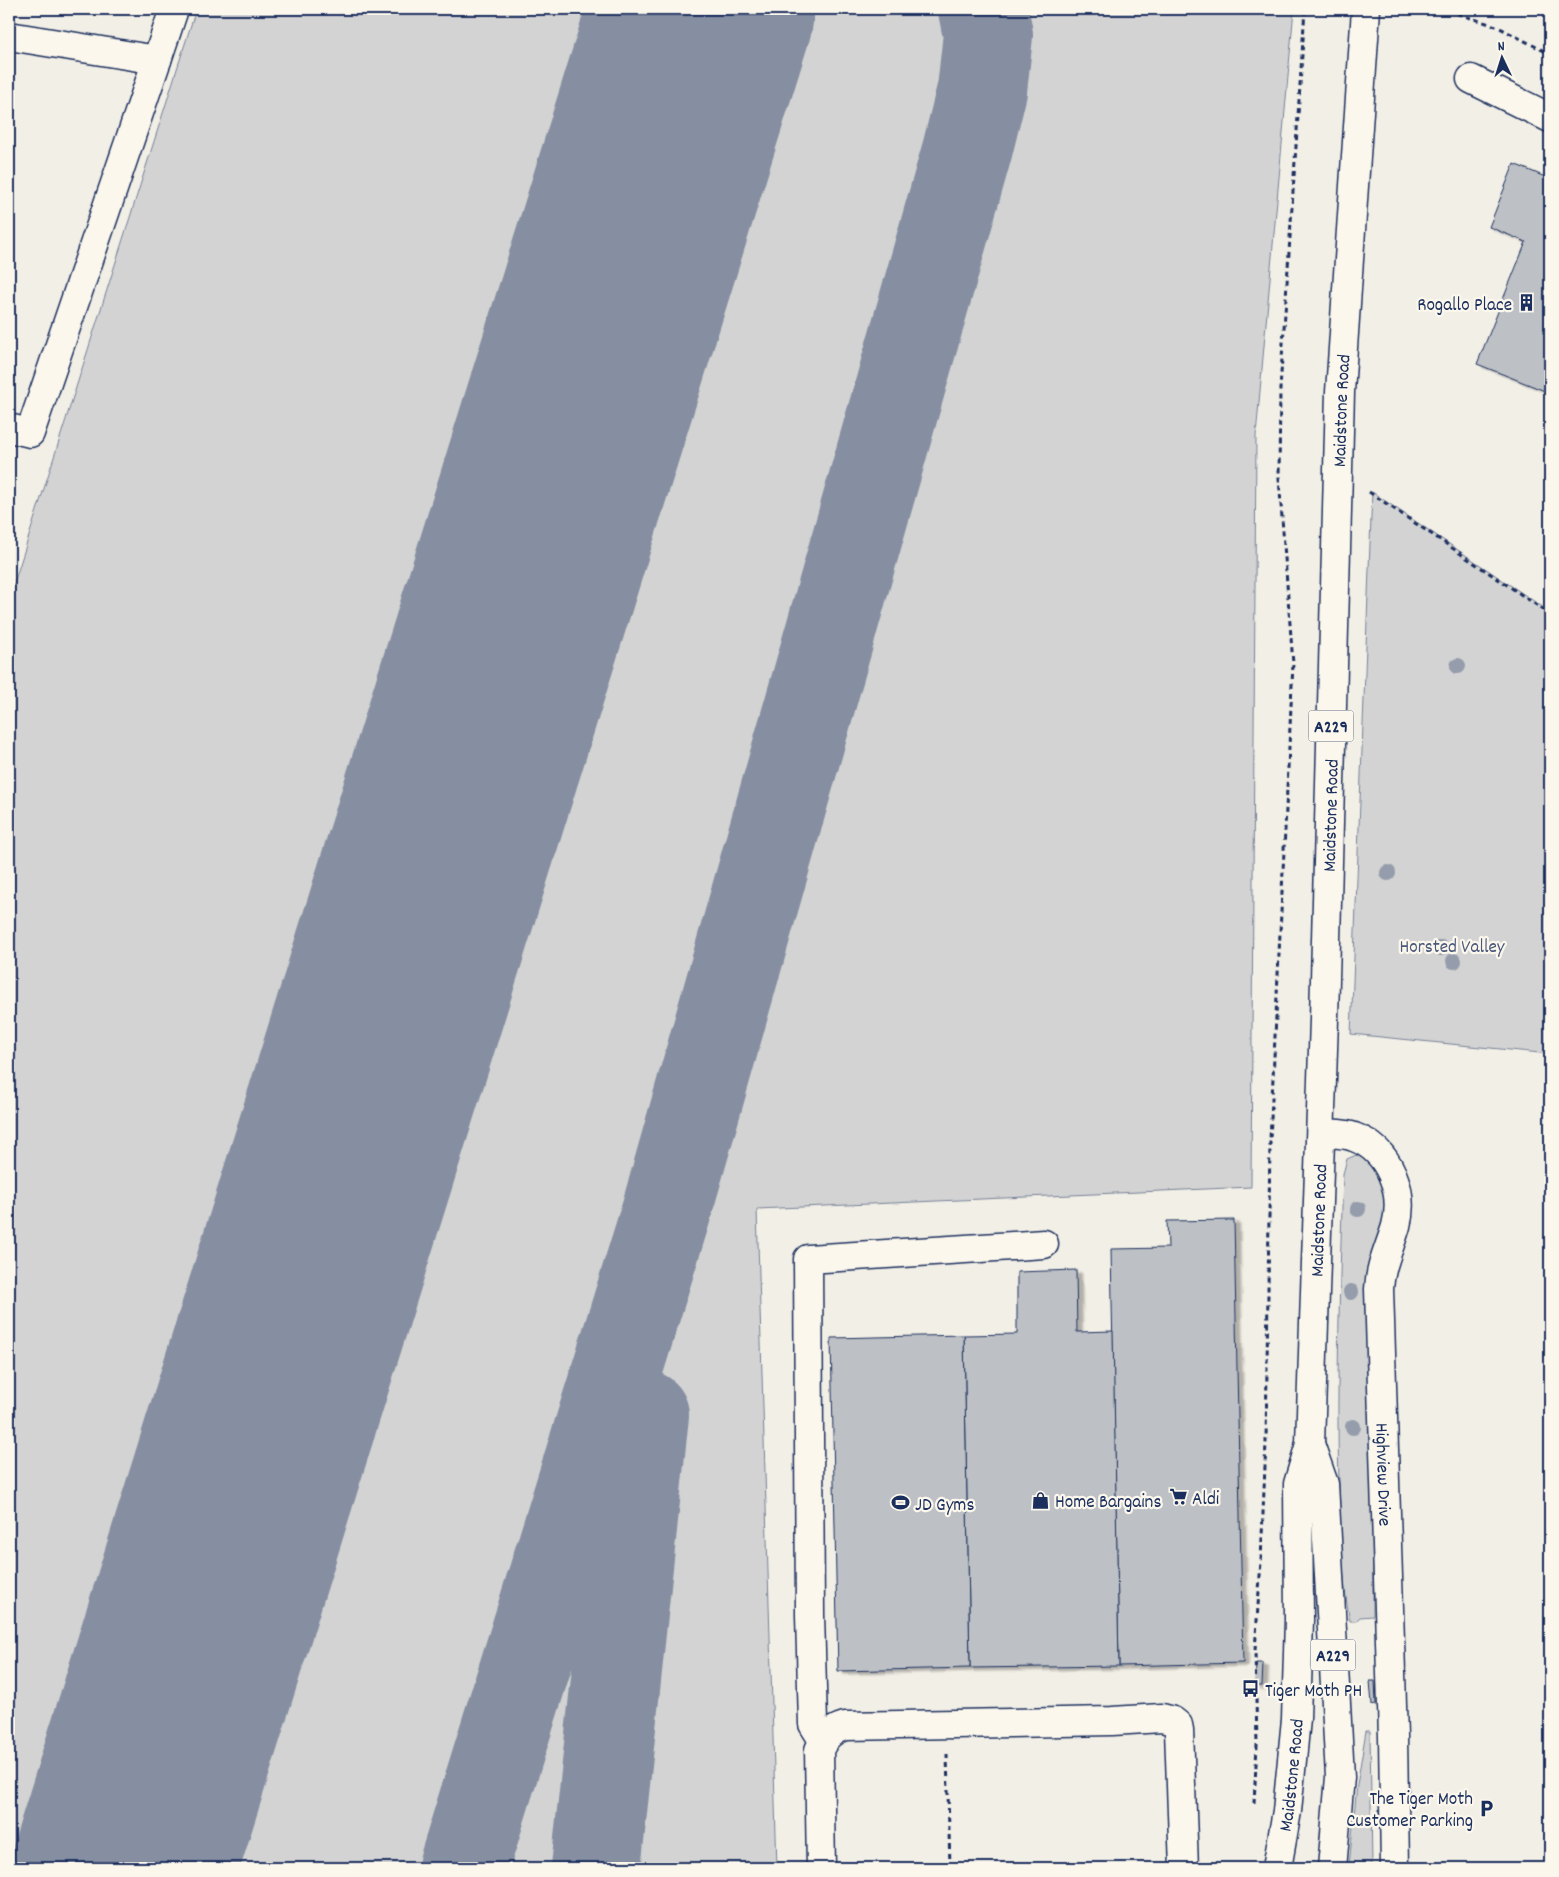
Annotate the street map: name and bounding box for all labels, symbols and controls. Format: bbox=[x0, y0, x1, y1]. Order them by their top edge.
north arrow bbox=[1476, 32, 1526, 82]
text: N bbox=[1497, 37, 1505, 57]
place label: Rogallo Place bbox=[1417, 293, 1512, 320]
building icon: Rogallo Place bbox=[1516, 293, 1536, 313]
street label: Maidstone Road bbox=[1328, 353, 1360, 467]
road number: A229 bbox=[1308, 710, 1354, 741]
street label: Maidstone Road bbox=[1318, 759, 1348, 872]
park label: Horsted Valley bbox=[1399, 935, 1505, 962]
street label: Maidstone Road bbox=[1306, 1163, 1336, 1277]
street label: Highview Drive bbox=[1366, 1423, 1396, 1527]
supermarket icon: Aldi bbox=[1168, 1487, 1188, 1507]
place label: Aldi bbox=[1192, 1487, 1220, 1514]
shop icon: Home Bargains bbox=[1031, 1490, 1051, 1510]
place label: Home Bargains bbox=[1055, 1490, 1161, 1517]
sports icon: JD Gyms bbox=[891, 1493, 911, 1513]
place label: JD Gyms bbox=[915, 1493, 974, 1520]
road number: A229 bbox=[1310, 1640, 1356, 1670]
bus stop icon: Tiger Moth PH bbox=[1241, 1679, 1261, 1699]
place label: Tiger Moth PH bbox=[1265, 1679, 1362, 1706]
street label: Maidstone Road bbox=[1274, 1718, 1313, 1834]
place label: The Tiger Moth Customer Parking bbox=[1346, 1787, 1473, 1836]
parking icon: The Tiger Moth Customer Parking bbox=[1477, 1798, 1497, 1818]

